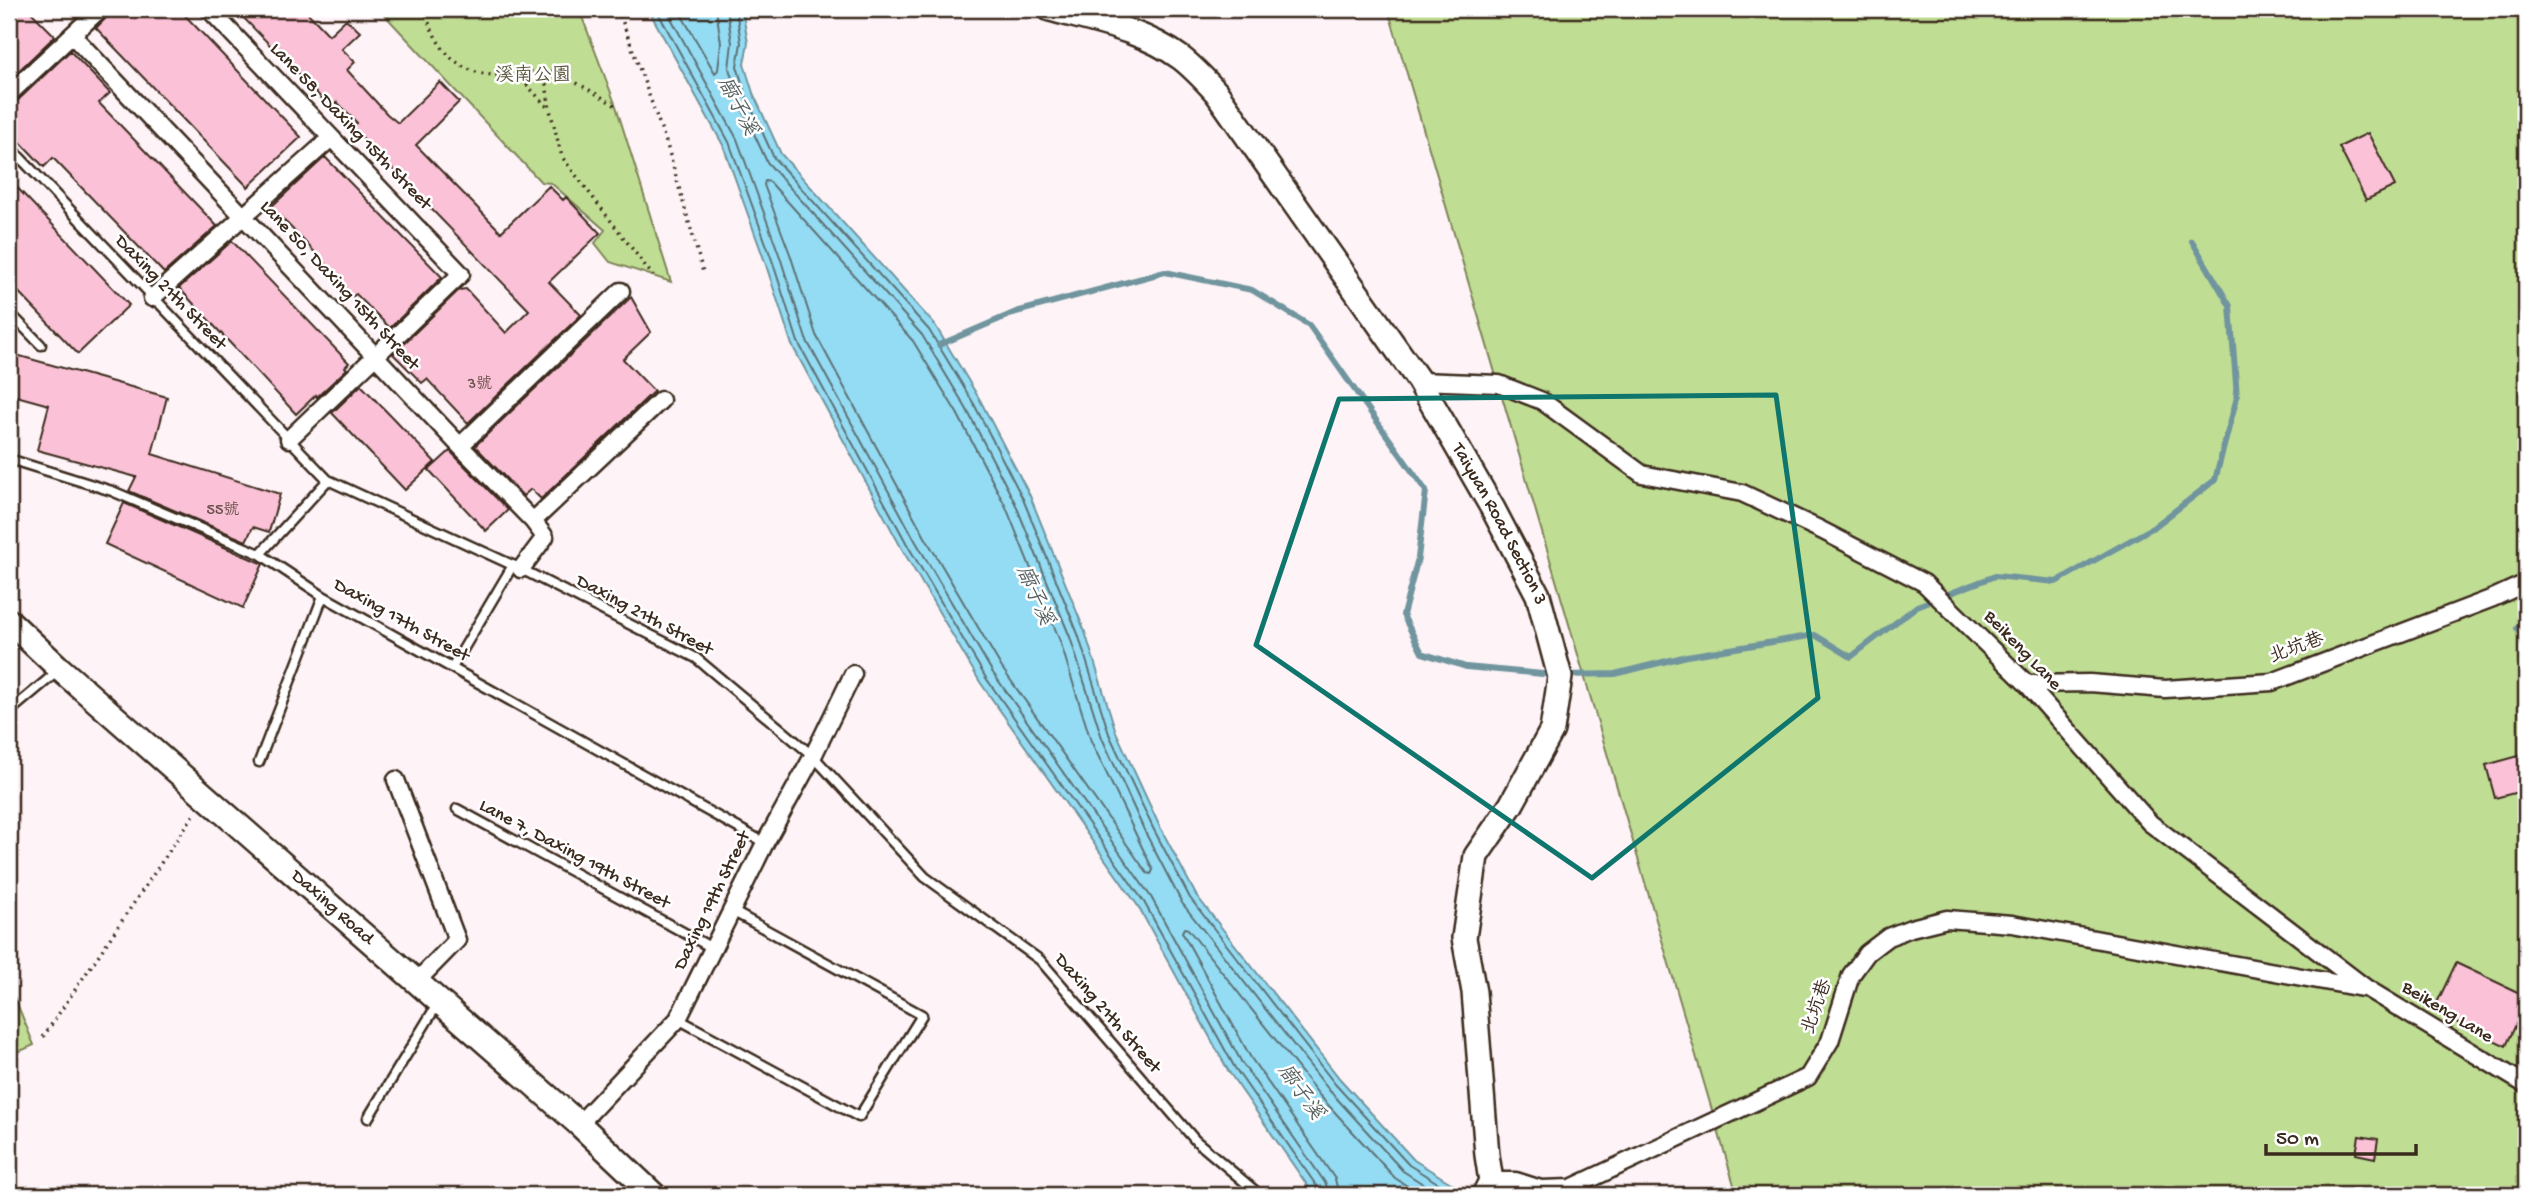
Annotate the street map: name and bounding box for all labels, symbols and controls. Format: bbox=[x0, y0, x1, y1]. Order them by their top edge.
street label: Lane 58, Daxing 15th Street bbox=[264, 38, 438, 217]
park label: 溪南公園 bbox=[495, 64, 571, 88]
water label: 廍子溪 bbox=[710, 72, 764, 142]
street label: Lane 50, Daxing 15th Street bbox=[254, 196, 425, 377]
street label: Daxing 21th Street bbox=[108, 229, 232, 357]
house number: 3號 bbox=[467, 375, 492, 395]
street label: Taiyuan Road Section 3 bbox=[1446, 438, 1552, 607]
house number: 55號 bbox=[207, 501, 239, 521]
water label: 廍子溪 bbox=[1009, 561, 1059, 631]
street label: Daxing 21th Street bbox=[570, 569, 718, 663]
street label: Daxing 17th Street bbox=[327, 573, 475, 669]
street label: Beikeng Lane bbox=[1977, 605, 2066, 696]
street label: 北坑巷 bbox=[2266, 628, 2328, 670]
street label: Lane 7, Daxing 19th Street bbox=[475, 795, 675, 916]
street label: Daxing 19th Street bbox=[669, 826, 758, 976]
street label: Daxing Road bbox=[284, 864, 380, 951]
street label: Daxing 21th Street bbox=[1047, 948, 1167, 1080]
street label: 北坑巷 bbox=[1797, 976, 1838, 1038]
street label: Beikeng Lane bbox=[2396, 976, 2497, 1049]
water label: 廍子溪 bbox=[1270, 1059, 1330, 1127]
scale bar bbox=[2266, 1113, 2416, 1157]
text: 50 m bbox=[2276, 1128, 2319, 1153]

